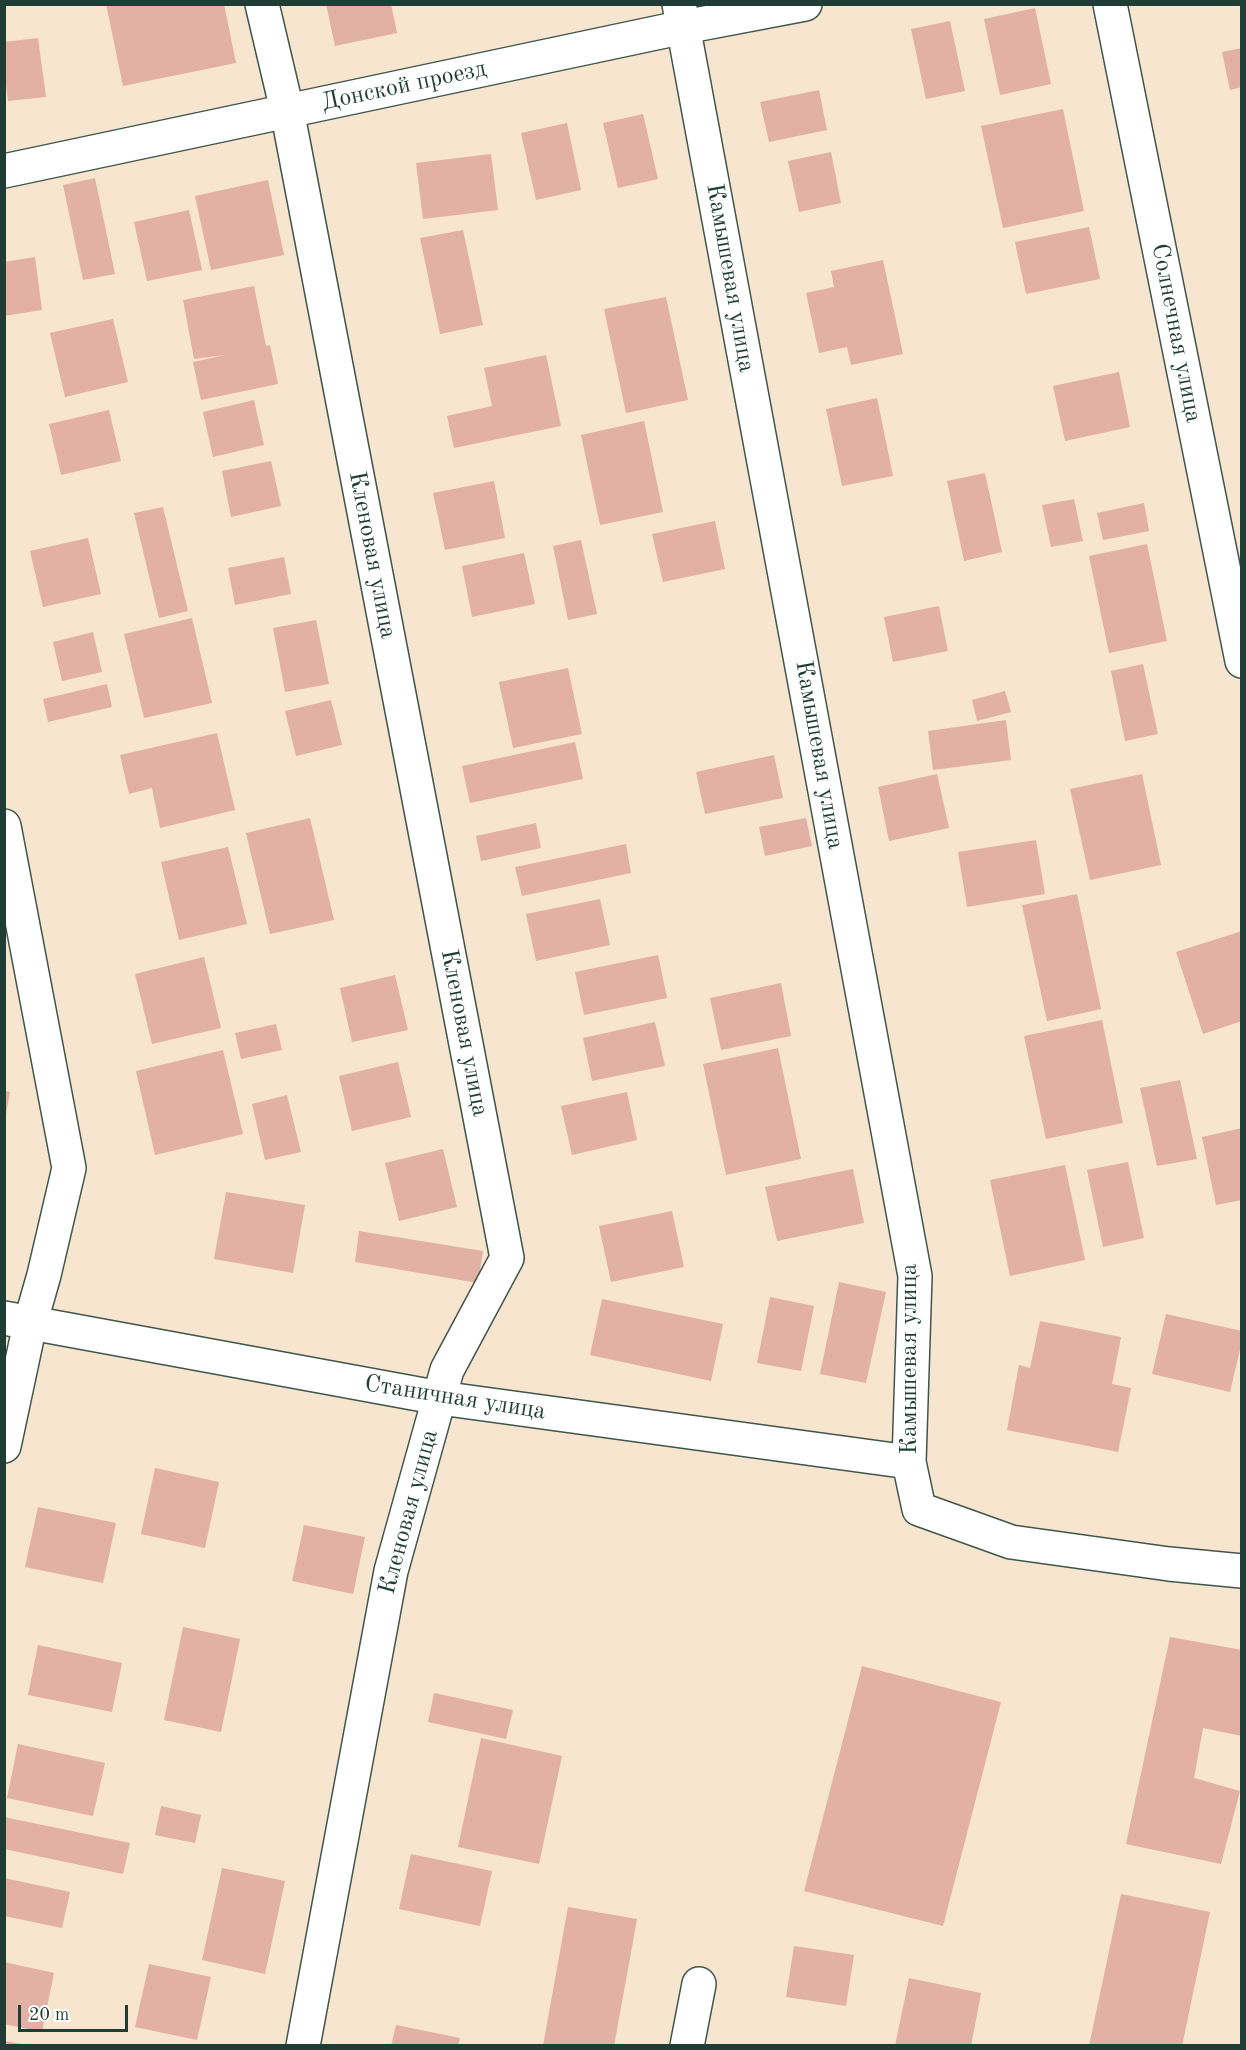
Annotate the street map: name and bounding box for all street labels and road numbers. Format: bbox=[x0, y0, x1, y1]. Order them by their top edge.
street label: Донской проезд bbox=[319, 54, 489, 118]
street label: Камышевая улица bbox=[699, 181, 761, 375]
street label: Солнечная улица bbox=[1145, 241, 1207, 425]
street label: Кленовая улица bbox=[342, 469, 402, 641]
street label: Камышевая улица bbox=[788, 658, 850, 852]
street label: Кленовая улица bbox=[434, 947, 494, 1119]
street label: Камышевая улица bbox=[896, 1263, 924, 1455]
street label: Станичная улица bbox=[362, 1369, 548, 1427]
street label: Кленовая улица bbox=[373, 1426, 445, 1598]

